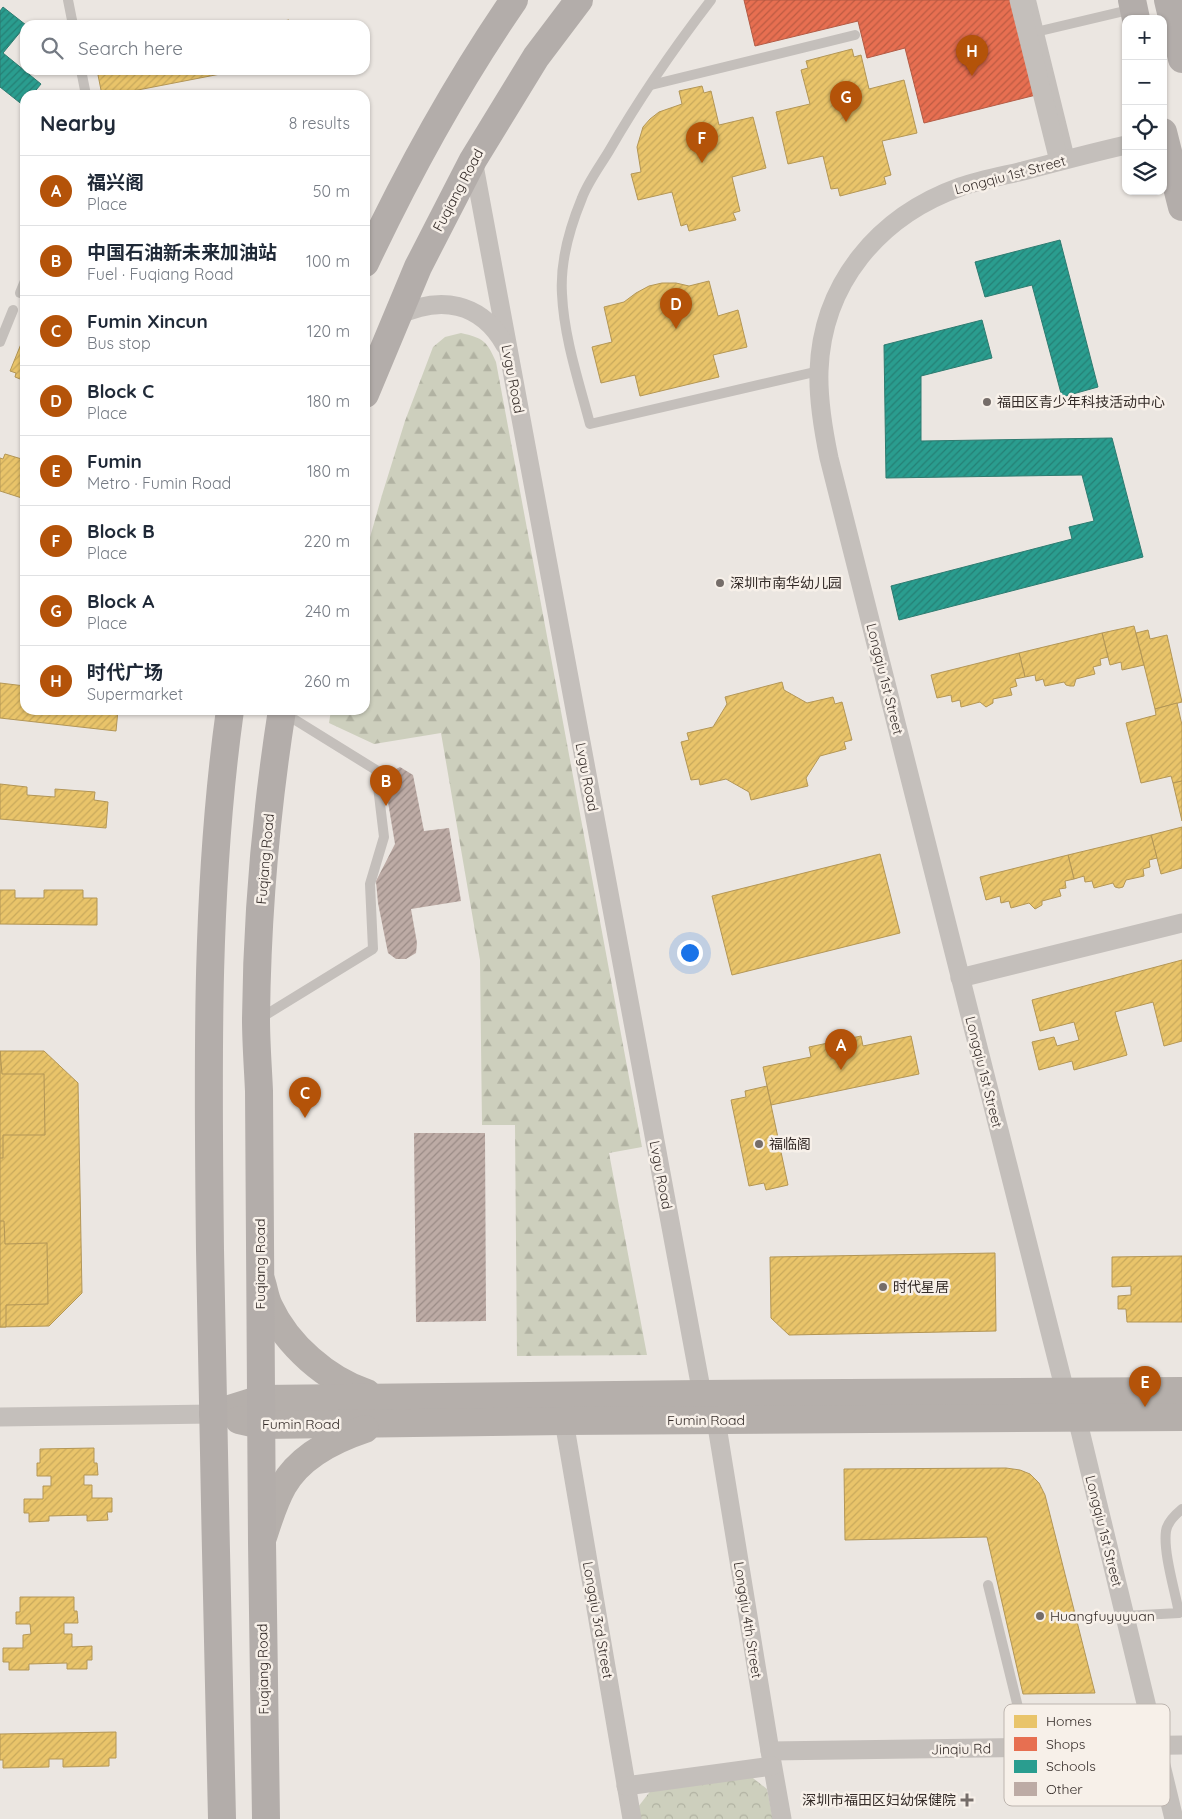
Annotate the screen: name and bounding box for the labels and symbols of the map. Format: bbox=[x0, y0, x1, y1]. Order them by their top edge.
pin: H bbox=[956, 35, 988, 76]
pin: G bbox=[830, 81, 862, 122]
pin: F bbox=[686, 122, 718, 163]
street label: Fuqiang Road bbox=[429, 146, 487, 234]
street label: Longqiu 1st Street bbox=[952, 151, 1068, 198]
pin: D bbox=[660, 288, 692, 329]
street label: Lvgu Road bbox=[498, 343, 528, 415]
place label: 福田区青少年科技活动中心 bbox=[997, 393, 1165, 411]
marker: 福田区青少年科技活动中心 bbox=[981, 396, 993, 408]
place label: 深圳市南华幼儿园 bbox=[730, 574, 842, 592]
marker: 深圳市南华幼儿园 bbox=[714, 577, 726, 589]
street label: Longqiu 1st Street bbox=[862, 621, 908, 737]
street label: Lvgu Road bbox=[572, 741, 602, 813]
pin: B bbox=[370, 765, 402, 806]
street label: Fuqiang Road bbox=[252, 813, 278, 905]
your location bbox=[677, 940, 703, 966]
street label: Longqiu 1st Street bbox=[961, 1014, 1007, 1130]
pin: A bbox=[825, 1029, 857, 1070]
pin: C bbox=[289, 1077, 321, 1118]
place label: 福临阁 bbox=[769, 1135, 811, 1153]
marker: 福临阁 bbox=[753, 1138, 765, 1150]
street label: Lvgu Road bbox=[646, 1139, 676, 1211]
street label: Fuqiang Road bbox=[251, 1218, 269, 1310]
place label: 时代星居 bbox=[893, 1278, 949, 1296]
marker: 时代星居 bbox=[877, 1281, 889, 1293]
pin: E bbox=[1129, 1366, 1161, 1407]
street label: Fumin Road bbox=[667, 1411, 745, 1429]
street label: Fumin Road bbox=[262, 1415, 340, 1433]
street label: Longqiu 1st Street bbox=[1081, 1473, 1127, 1589]
street label: Longqiu 3rd Street bbox=[579, 1560, 617, 1680]
street label: Longqiu 4th Street bbox=[730, 1560, 766, 1680]
place label: Huangfuyuyuan bbox=[1050, 1607, 1155, 1625]
marker: Huangfuyuyuan bbox=[1034, 1610, 1046, 1622]
street label: Fuqiang Road bbox=[253, 1623, 273, 1715]
legend bbox=[1004, 1704, 1170, 1806]
text: Homes bbox=[1046, 1712, 1092, 1730]
text: Shops bbox=[1046, 1735, 1085, 1753]
street label: Jinqiu Rd bbox=[931, 1739, 991, 1759]
text: Schools bbox=[1046, 1757, 1096, 1775]
text: Other bbox=[1046, 1780, 1083, 1798]
place label: 深圳市福田区妇幼保健院 bbox=[802, 1791, 956, 1809]
marker: 深圳市福田区妇幼保健院 bbox=[960, 1793, 974, 1807]

